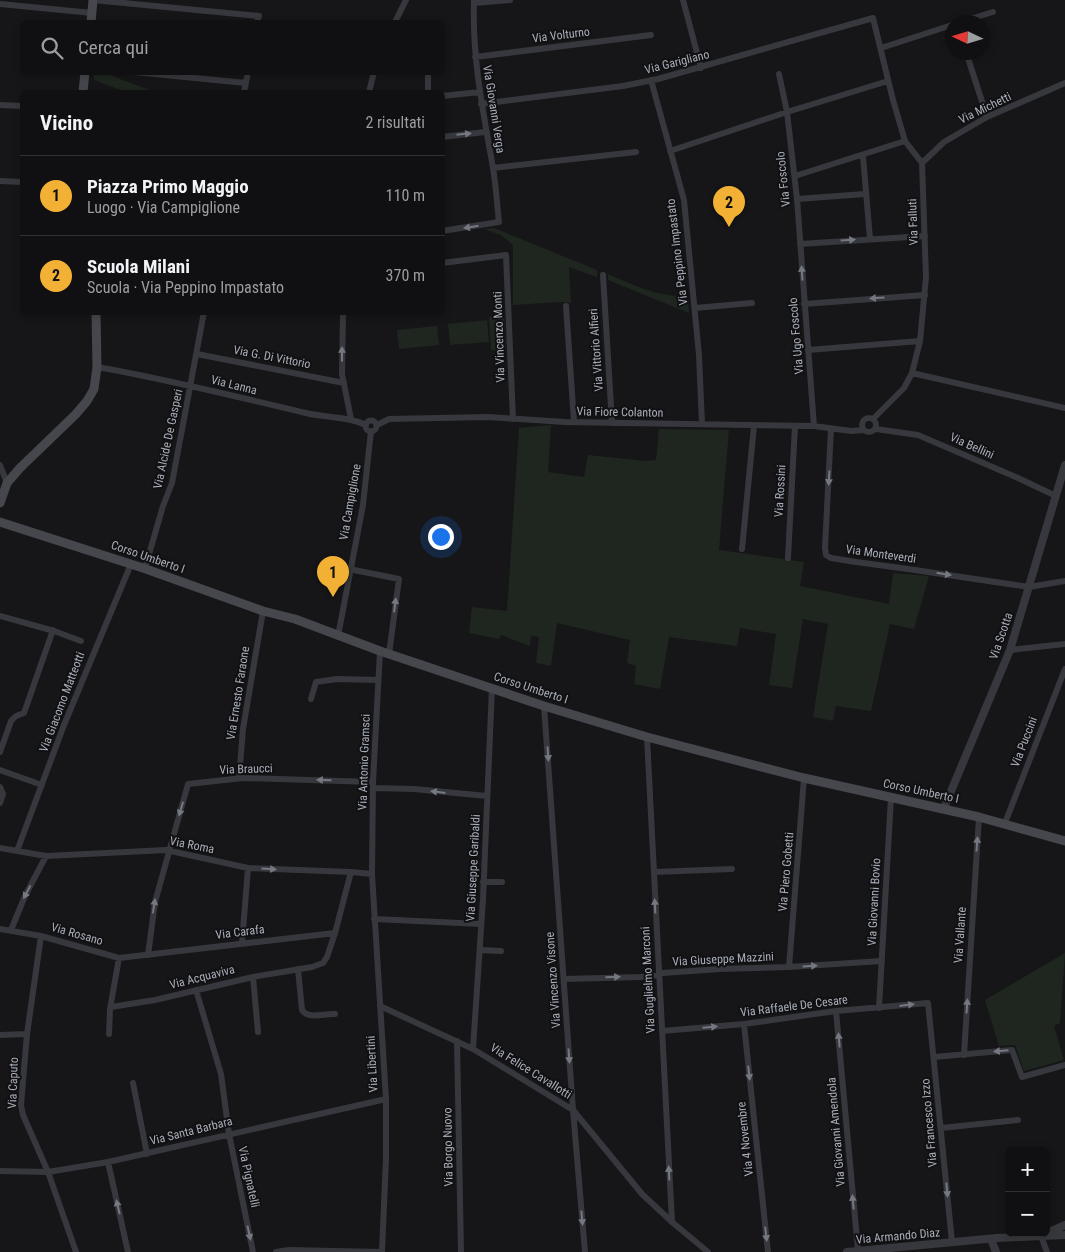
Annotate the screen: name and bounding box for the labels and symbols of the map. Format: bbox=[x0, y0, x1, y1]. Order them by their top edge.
north arrow bbox=[945, 15, 990, 60]
street label: Via Volturno bbox=[531, 25, 591, 45]
street label: Via Garigliano bbox=[643, 47, 711, 77]
street label: Via Giovanni Verga bbox=[480, 64, 508, 154]
street label: Via Michetti bbox=[956, 89, 1014, 127]
one-way arrow bbox=[456, 130, 472, 138]
street label: Via Foscolo bbox=[773, 151, 793, 207]
pin: 2 bbox=[713, 186, 745, 227]
street label: Via Peppino Impastato bbox=[664, 198, 690, 306]
street label: Via Falluti bbox=[905, 198, 921, 246]
one-way arrow bbox=[463, 223, 479, 231]
one-way arrow bbox=[840, 236, 856, 244]
one-way arrow bbox=[798, 264, 806, 280]
street label: Via Vincenzo Monti bbox=[490, 291, 508, 383]
one-way arrow bbox=[868, 295, 884, 303]
street label: Via Ugo Foscolo bbox=[786, 297, 806, 375]
street label: Via Vittorio Alfieri bbox=[586, 308, 606, 392]
street label: Via G. Di Vittorio bbox=[232, 343, 312, 371]
one-way arrow bbox=[338, 345, 346, 361]
street label: Via Lanna bbox=[210, 373, 259, 398]
street label: Via Alcide De Gasperi bbox=[151, 388, 185, 490]
street label: Via Fiore Colanton bbox=[576, 404, 664, 420]
street label: Via Bellini bbox=[948, 430, 996, 462]
street label: Via Campiglione bbox=[336, 462, 364, 541]
street label: Via Rossini bbox=[772, 464, 788, 518]
one-way arrow bbox=[825, 470, 833, 486]
your location bbox=[428, 524, 454, 550]
street label: Corso Umberto I bbox=[109, 538, 187, 576]
street label: Via Monteverdi bbox=[845, 542, 917, 566]
pin: 1 bbox=[317, 556, 349, 597]
one-way arrow bbox=[937, 571, 953, 579]
one-way arrow bbox=[391, 597, 399, 613]
street label: Via Scotta bbox=[986, 610, 1016, 661]
street label: Via Ernesto Faraone bbox=[224, 645, 252, 741]
street label: Via Giacomo Matteotti bbox=[36, 650, 88, 754]
street label: Corso Umberto I bbox=[492, 669, 570, 707]
street label: Via Antonio Gramsci bbox=[355, 713, 373, 811]
street label: Via Puccini bbox=[1008, 715, 1040, 769]
one-way arrow bbox=[544, 747, 552, 763]
street label: Via Braucci bbox=[219, 761, 273, 777]
one-way arrow bbox=[316, 776, 332, 784]
street label: Corso Umberto I bbox=[882, 776, 960, 806]
one-way arrow bbox=[430, 788, 446, 796]
one-way arrow bbox=[177, 802, 185, 817]
street label: Via Giuseppe Garibaldi bbox=[463, 814, 483, 922]
street label: Via Piero Gobetti bbox=[776, 832, 796, 912]
street label: Via Roma bbox=[168, 834, 216, 856]
one-way arrow bbox=[974, 836, 982, 852]
street label: Via Giovanni Bovio bbox=[865, 858, 883, 946]
one-way arrow bbox=[261, 865, 277, 873]
one-way arrow bbox=[23, 885, 31, 900]
one-way arrow bbox=[151, 898, 159, 914]
one-way arrow bbox=[651, 898, 659, 914]
street label: Via Vallante bbox=[951, 906, 969, 964]
street label: Via Rosano bbox=[49, 920, 105, 948]
street label: Via Carafa bbox=[215, 922, 266, 942]
street label: Via Guglielmo Marconi bbox=[638, 926, 658, 1034]
street label: Via Vincenzo Visone bbox=[543, 931, 563, 1029]
street label: Via Giuseppe Mazzini bbox=[672, 949, 774, 969]
one-way arrow bbox=[802, 961, 818, 969]
street label: Via Acquaviva bbox=[168, 962, 236, 992]
one-way arrow bbox=[605, 973, 621, 981]
street label: Via Raffaele De Cesare bbox=[739, 992, 849, 1020]
one-way arrow bbox=[963, 998, 971, 1014]
one-way arrow bbox=[899, 1001, 915, 1009]
one-way arrow bbox=[703, 1022, 719, 1030]
one-way arrow bbox=[834, 1032, 842, 1048]
street label: Via Libertini bbox=[364, 1035, 380, 1093]
street label: Via Felice Cavallotti bbox=[488, 1040, 574, 1102]
one-way arrow bbox=[993, 1047, 1009, 1055]
one-way arrow bbox=[566, 1048, 574, 1064]
street label: Via Caputo bbox=[5, 1057, 21, 1109]
one-way arrow bbox=[745, 1065, 753, 1081]
street label: Via Giovanni Amendola bbox=[824, 1077, 848, 1187]
street label: Via Francesco Izzo bbox=[918, 1078, 940, 1168]
street label: Via 4 Novembre bbox=[734, 1101, 756, 1177]
street label: Via Borgo Nuovo bbox=[440, 1107, 456, 1187]
street label: Via Santa Barbara bbox=[148, 1114, 234, 1148]
street label: Via Pignatelli bbox=[236, 1145, 262, 1209]
one-way arrow bbox=[665, 1165, 673, 1181]
one-way arrow bbox=[943, 1183, 951, 1199]
one-way arrow bbox=[849, 1193, 857, 1209]
one-way arrow bbox=[114, 1199, 122, 1215]
one-way arrow bbox=[578, 1210, 586, 1226]
one-way arrow bbox=[246, 1225, 254, 1241]
street label: Via Armando Diaz bbox=[855, 1225, 941, 1247]
one-way arrow bbox=[762, 1226, 770, 1242]

